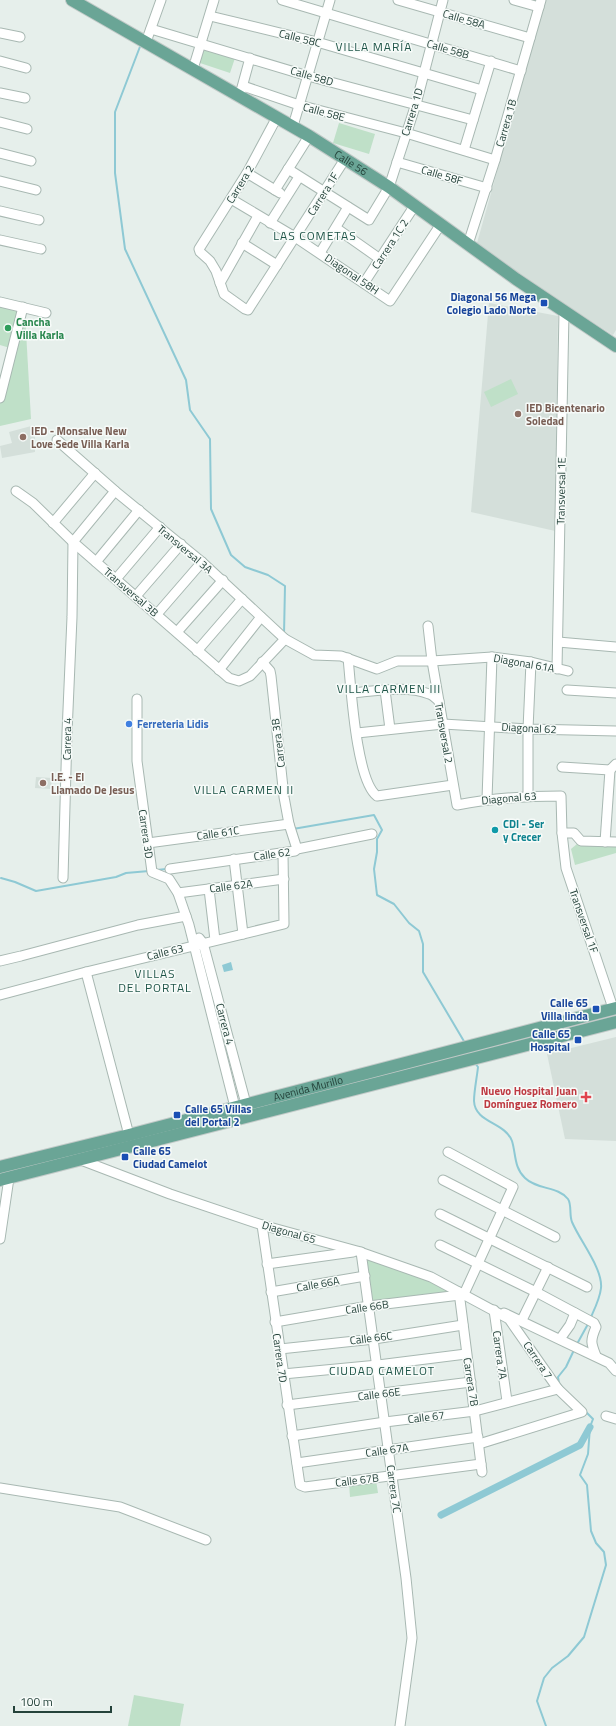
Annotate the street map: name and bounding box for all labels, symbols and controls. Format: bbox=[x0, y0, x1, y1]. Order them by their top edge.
street label: Calle 58A bbox=[441, 5, 487, 33]
street label: Calle 58C bbox=[277, 25, 323, 51]
street label: Calle 58B bbox=[425, 35, 471, 63]
district label: VILLA MARÍA bbox=[336, 37, 412, 56]
street label: Calle 58D bbox=[289, 62, 335, 90]
street label: Carrera 1D bbox=[397, 86, 427, 138]
street label: Carrera 1B bbox=[492, 97, 521, 149]
street label: Calle 58E bbox=[301, 99, 347, 125]
street label: Calle 56 bbox=[331, 146, 371, 179]
street label: Calle 58F bbox=[419, 161, 465, 189]
street label: Carrera 2 bbox=[222, 162, 258, 206]
street label: Carrera 1F bbox=[303, 169, 343, 219]
street label: Carrera 1C 2 bbox=[368, 216, 412, 272]
district label: LAS COMETAS bbox=[273, 226, 357, 245]
street label: Diagonal 58H bbox=[322, 250, 382, 298]
place label: Diagonal 56 Mega Colegio Lado Norte bbox=[446, 289, 536, 318]
marker: Diagonal 56 Mega Colegio Lado Norte bbox=[539, 298, 549, 308]
place label: Cancha Villa Karla bbox=[16, 314, 65, 343]
marker: Cancha Villa Karla bbox=[3, 323, 13, 333]
place label: IED Bicentenario Soledad bbox=[526, 400, 605, 429]
marker: IED Bicentenario Soledad bbox=[513, 409, 523, 419]
place label: IED - Monsalve New Love Sede Villa Karla bbox=[31, 423, 130, 452]
marker: IED - Monsalve New Love Sede Villa Karla bbox=[18, 432, 28, 442]
street label: Transversal 1E bbox=[552, 457, 570, 525]
street label: Transversal 3A bbox=[154, 521, 217, 577]
street label: Transversal 3B bbox=[100, 564, 162, 621]
street label: Diagonal 61A bbox=[492, 650, 556, 676]
district label: VILLA CARMEN III bbox=[337, 679, 441, 698]
street label: Transversal 2 bbox=[431, 701, 457, 765]
place label: Ferreteria Lidis bbox=[137, 716, 209, 732]
street label: Carrera 3B bbox=[267, 717, 289, 768]
street label: Carrera 4 bbox=[59, 718, 75, 760]
marker: Ferreteria Lidis bbox=[124, 719, 134, 729]
street label: Diagonal 62 bbox=[501, 719, 557, 737]
place label: I.E. - El Llamado De Jesus bbox=[51, 769, 134, 798]
marker: I.E. - El Llamado De Jesus bbox=[38, 778, 48, 788]
district label: VILLA CARMEN II bbox=[194, 780, 294, 799]
street label: Diagonal 63 bbox=[481, 788, 537, 808]
street label: Carrera 3D bbox=[135, 808, 157, 860]
place label: CDI - Ser y Crecer bbox=[503, 816, 544, 845]
street label: Calle 61C bbox=[196, 822, 240, 844]
marker: CDI - Ser y Crecer bbox=[490, 825, 500, 835]
street label: Calle 62 bbox=[253, 844, 291, 864]
street label: Calle 62A bbox=[208, 875, 254, 897]
street label: Transversal 1F bbox=[565, 887, 603, 956]
street label: Calle 63 bbox=[145, 940, 185, 964]
district label: VILLAS DEL PORTAL bbox=[118, 964, 192, 997]
place label: Calle 65 Villa linda bbox=[541, 995, 588, 1024]
street label: Carrera 4 bbox=[212, 1001, 238, 1047]
marker: Calle 65 Villa linda bbox=[591, 1004, 601, 1014]
place label: Calle 65 Hospital bbox=[530, 1026, 570, 1055]
marker: Calle 65 Hospital bbox=[573, 1035, 583, 1045]
street label: Avenida Murillo bbox=[272, 1071, 345, 1105]
place label: Nuevo Hospital Juan Domínguez Romero bbox=[481, 1083, 577, 1112]
marker: Nuevo Hospital Juan Domínguez Romero bbox=[580, 1091, 592, 1103]
place label: Calle 65 Villas del Portal 2 bbox=[185, 1101, 252, 1130]
marker: Calle 65 Villas del Portal 2 bbox=[172, 1110, 182, 1120]
place label: Calle 65 Ciudad Camelot bbox=[133, 1143, 207, 1172]
marker: Calle 65 Ciudad Camelot bbox=[120, 1152, 130, 1162]
street label: Diagonal 65 bbox=[260, 1217, 318, 1247]
street label: Calle 66A bbox=[295, 1272, 341, 1296]
street label: Calle 66B bbox=[344, 1296, 390, 1318]
street label: Calle 66C bbox=[349, 1327, 393, 1349]
street label: Carrera 7A bbox=[489, 1330, 511, 1381]
street label: Carrera 7D bbox=[269, 1332, 291, 1384]
street label: Carrera 7 bbox=[519, 1338, 557, 1382]
street label: Carrera 7B bbox=[459, 1356, 483, 1408]
district label: CIUDAD CAMELOT bbox=[329, 1361, 435, 1380]
street label: Calle 66E bbox=[357, 1383, 401, 1405]
street label: Calle 67 bbox=[407, 1407, 445, 1427]
street label: Calle 67A bbox=[364, 1439, 410, 1461]
street label: Carrera 7C bbox=[383, 1464, 405, 1514]
street label: Calle 67B bbox=[334, 1469, 380, 1491]
scale bar bbox=[14, 1688, 111, 1714]
text: 100 m bbox=[20, 1692, 53, 1711]

